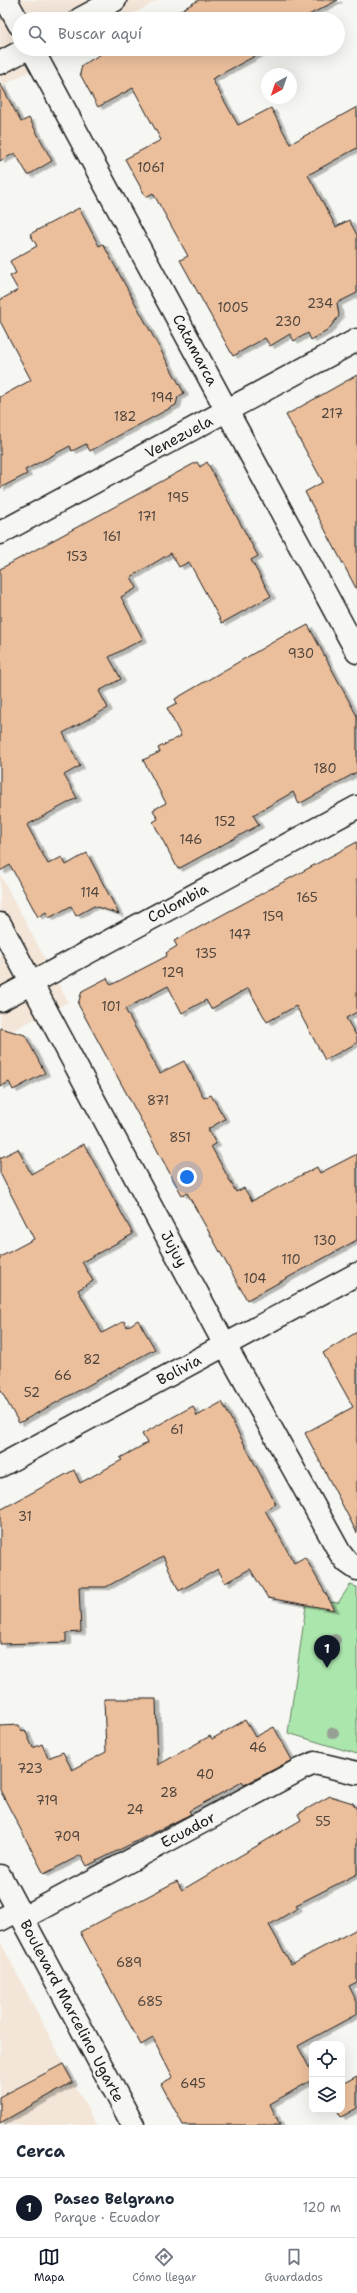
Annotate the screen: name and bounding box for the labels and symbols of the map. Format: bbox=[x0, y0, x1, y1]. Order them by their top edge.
north arrow bbox=[261, 68, 297, 104]
house number: 1061 bbox=[137, 159, 165, 176]
house number: 234 bbox=[307, 295, 333, 312]
house number: 1005 bbox=[218, 299, 249, 316]
street label: Catamarca bbox=[168, 311, 223, 390]
house number: 230 bbox=[275, 313, 301, 330]
house number: 194 bbox=[151, 389, 173, 406]
house number: 217 bbox=[321, 405, 343, 422]
house number: 182 bbox=[114, 408, 136, 425]
street label: Venezuela bbox=[142, 410, 217, 463]
house number: 195 bbox=[167, 489, 189, 506]
house number: 171 bbox=[138, 508, 156, 525]
house number: 161 bbox=[103, 528, 121, 545]
house number: 153 bbox=[66, 548, 88, 565]
house number: 930 bbox=[288, 645, 314, 662]
house number: 180 bbox=[313, 760, 337, 777]
house number: 152 bbox=[214, 813, 236, 830]
house number: 146 bbox=[180, 831, 202, 848]
street label: Colombia bbox=[144, 878, 213, 927]
house number: 114 bbox=[81, 884, 99, 901]
house number: 165 bbox=[296, 889, 318, 906]
house number: 159 bbox=[262, 908, 284, 925]
house number: 147 bbox=[229, 926, 251, 943]
house number: 135 bbox=[195, 945, 217, 962]
house number: 129 bbox=[162, 964, 184, 981]
house number: 101 bbox=[101, 998, 121, 1015]
house number: 871 bbox=[147, 1092, 169, 1109]
house number: 851 bbox=[169, 1129, 191, 1146]
your location bbox=[177, 1167, 197, 1187]
street label: Jujuy bbox=[156, 1227, 192, 1271]
house number: 130 bbox=[314, 1232, 336, 1249]
house number: 110 bbox=[281, 1251, 301, 1268]
house number: 104 bbox=[244, 1270, 266, 1287]
street label: Bolivia bbox=[153, 1350, 205, 1390]
house number: 82 bbox=[83, 1351, 101, 1368]
house number: 66 bbox=[54, 1367, 72, 1384]
house number: 52 bbox=[24, 1384, 40, 1401]
house number: 61 bbox=[170, 1421, 184, 1438]
house number: 31 bbox=[18, 1508, 32, 1525]
pin: 1 bbox=[314, 1635, 340, 1668]
house number: 46 bbox=[249, 1739, 267, 1756]
house number: 723 bbox=[17, 1760, 43, 1777]
house number: 40 bbox=[196, 1766, 214, 1783]
house number: 28 bbox=[160, 1784, 178, 1801]
house number: 719 bbox=[36, 1792, 58, 1809]
house number: 24 bbox=[126, 1801, 144, 1818]
street label: Ecuador bbox=[157, 1807, 219, 1853]
house number: 55 bbox=[315, 1813, 331, 1830]
house number: 709 bbox=[54, 1828, 80, 1845]
street label: Boulevard Marcelino Ugarte bbox=[15, 1916, 129, 2106]
house number: 689 bbox=[116, 1954, 142, 1971]
house number: 685 bbox=[137, 1993, 163, 2010]
house number: 645 bbox=[180, 2075, 206, 2092]

